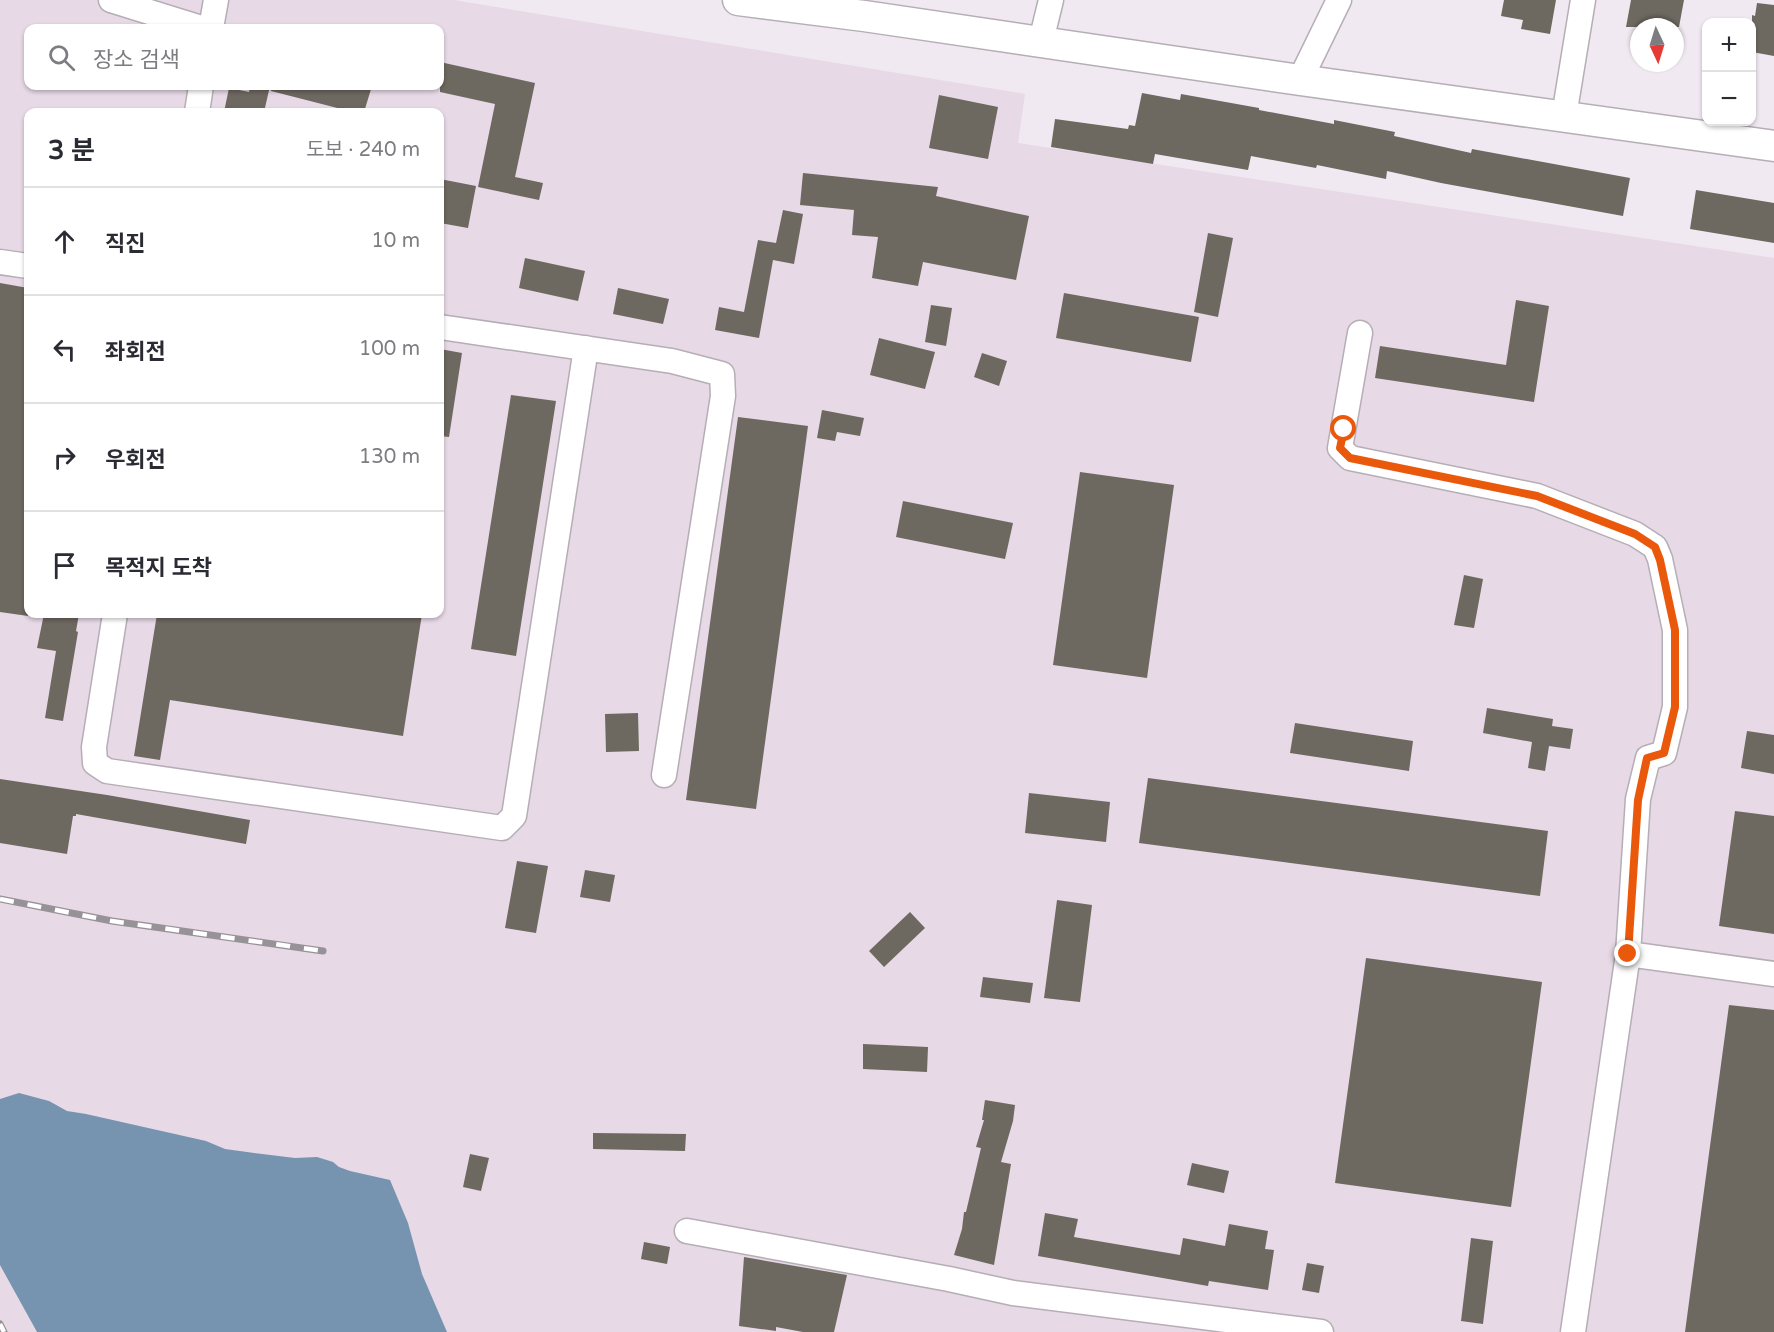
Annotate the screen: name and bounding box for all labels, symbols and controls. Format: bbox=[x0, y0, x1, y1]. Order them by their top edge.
north arrow bbox=[1630, 18, 1684, 72]
map controls bbox=[1702, 18, 1756, 126]
button: + bbox=[1702, 18, 1756, 72]
search box bbox=[24, 24, 444, 90]
icon: search bbox=[45, 41, 78, 74]
text: 장소 검색 bbox=[93, 47, 180, 73]
button: − bbox=[1702, 72, 1756, 126]
text: 3 분 bbox=[48, 135, 95, 166]
text: 도보 · 240 m bbox=[306, 138, 420, 162]
icon: ahead bbox=[48, 225, 81, 258]
text: 10 m bbox=[371, 229, 420, 253]
text: 직진 bbox=[105, 231, 145, 257]
icon: left bbox=[48, 333, 81, 366]
text: 100 m bbox=[359, 337, 420, 361]
text: 좌회전 bbox=[105, 339, 166, 365]
route start bbox=[1330, 415, 1356, 441]
icon: right bbox=[48, 441, 81, 474]
text: 130 m bbox=[359, 445, 420, 469]
text: 우회전 bbox=[105, 447, 166, 473]
icon: arrive bbox=[48, 549, 81, 582]
text: 목적지 도착 bbox=[105, 555, 212, 581]
route end bbox=[1614, 940, 1640, 966]

